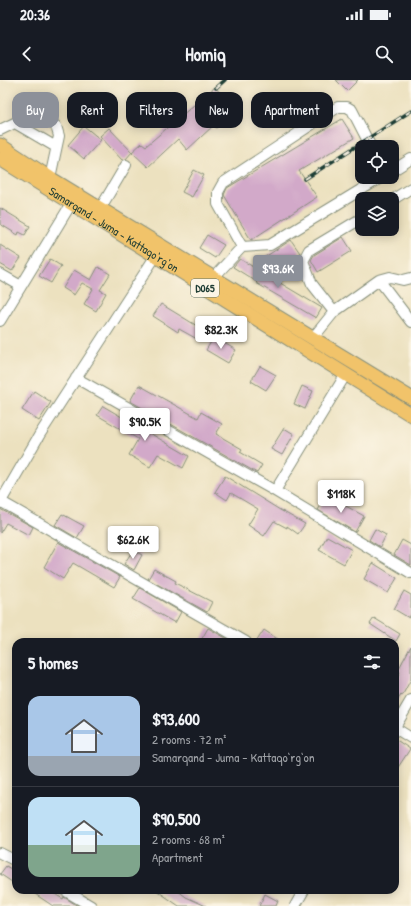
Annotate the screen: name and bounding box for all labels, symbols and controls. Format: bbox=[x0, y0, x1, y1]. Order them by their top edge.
text: 20:36 bbox=[20, 4, 50, 25]
text: Homiq bbox=[185, 42, 226, 67]
icon: back bbox=[16, 43, 38, 65]
icon: search bbox=[373, 43, 395, 65]
chip: Buy bbox=[12, 92, 59, 128]
chip: Rent bbox=[67, 92, 118, 128]
chip: Filters bbox=[126, 92, 187, 128]
chip: New bbox=[195, 92, 243, 128]
chip: Apartment bbox=[251, 92, 333, 128]
map controls bbox=[355, 140, 399, 236]
button: locate bbox=[355, 140, 399, 184]
street label: Samarqand - Juma - Kattaqo‘rg‘on bbox=[46, 182, 182, 276]
button: layers bbox=[355, 192, 399, 236]
pin: $93.6K bbox=[245, 255, 311, 289]
text: $93.6K bbox=[262, 259, 294, 277]
road number: D065 bbox=[191, 279, 219, 297]
pin: $82.3K bbox=[188, 316, 254, 350]
text: $82.3K bbox=[204, 320, 238, 338]
pin: $90.5K bbox=[112, 408, 178, 442]
text: $90.5K bbox=[129, 412, 161, 430]
pin: $118K bbox=[313, 480, 369, 514]
text: $118K bbox=[327, 484, 355, 502]
pin: $62.6K bbox=[100, 526, 166, 560]
text: $62.6K bbox=[117, 530, 149, 548]
text: 5 homes bbox=[28, 651, 78, 674]
icon: filters bbox=[361, 651, 383, 673]
text: $93,600 bbox=[152, 707, 200, 730]
icon: home bbox=[60, 712, 108, 760]
text: 2 rooms · 72 m² bbox=[152, 730, 226, 748]
text: Samarqand - Juma - Kattaqo‘rg‘on bbox=[152, 748, 315, 766]
text: $90,500 bbox=[152, 807, 200, 830]
icon: home bbox=[60, 813, 108, 861]
text: 2 rooms · 68 m² bbox=[152, 830, 225, 848]
text: Apartment bbox=[152, 848, 203, 866]

